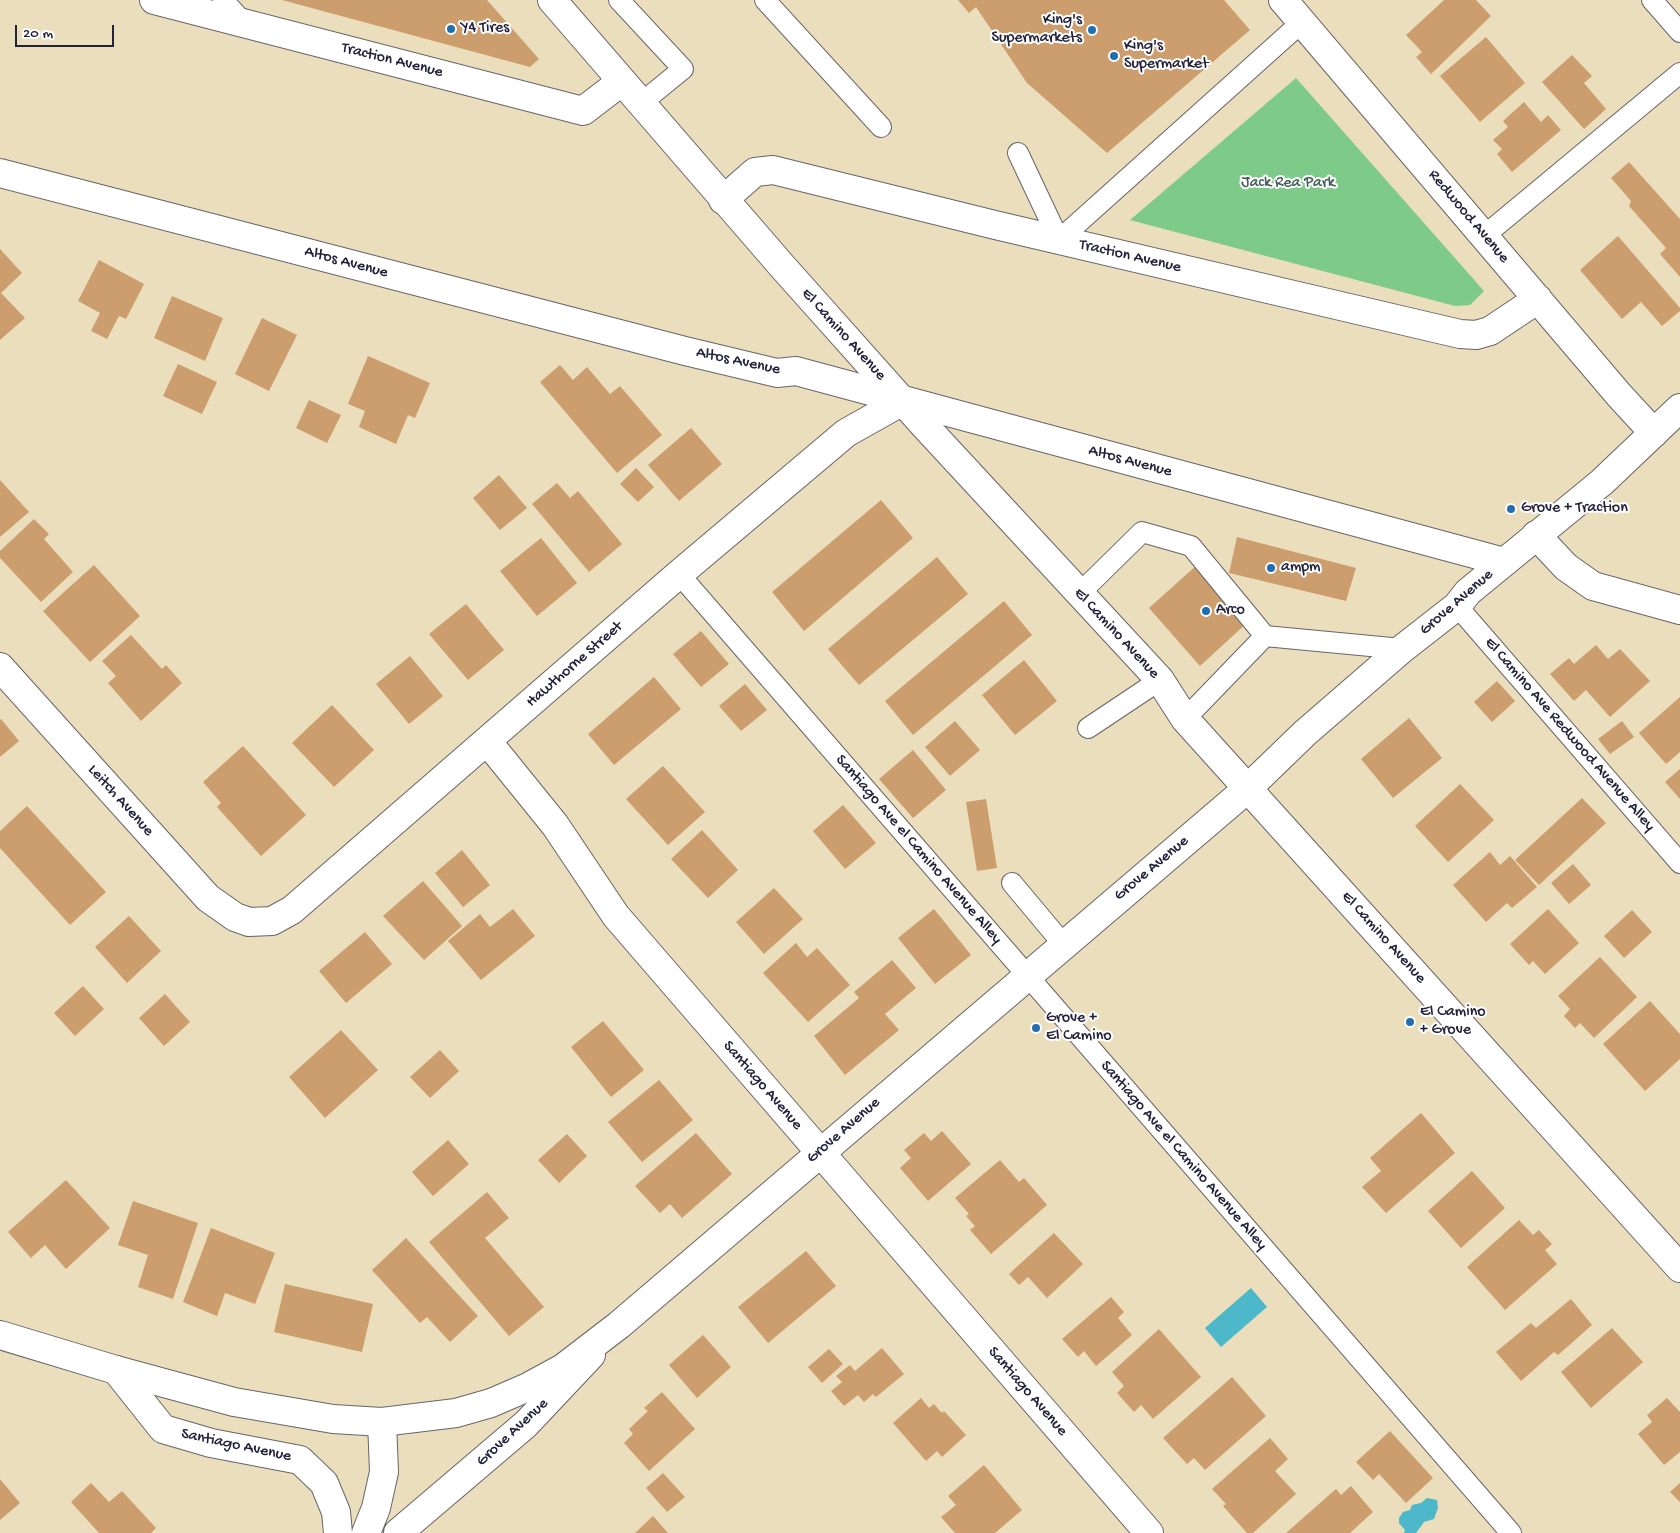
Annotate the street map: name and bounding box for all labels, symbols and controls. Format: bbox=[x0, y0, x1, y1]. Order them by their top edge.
place label: King's Supermarkets bbox=[992, 11, 1082, 49]
scale bar bbox=[18, 15, 116, 47]
place label: Y4 Tires bbox=[461, 19, 509, 39]
marker: Y4 Tires bbox=[445, 23, 457, 35]
marker: King's Supermarkets bbox=[1086, 24, 1098, 36]
text: 20 m bbox=[23, 25, 53, 43]
place label: King's Supermarket bbox=[1124, 37, 1209, 75]
street label: Traction Avenue bbox=[339, 39, 445, 83]
marker: King's Supermarket bbox=[1108, 50, 1120, 62]
street label: Redwood Avenue bbox=[1423, 166, 1513, 268]
park label: Jack Rea Park bbox=[1241, 174, 1335, 194]
street label: Traction Avenue bbox=[1077, 236, 1183, 278]
street label: Altos Avenue bbox=[302, 243, 390, 283]
street label: El Camino Avenue bbox=[797, 285, 889, 385]
street label: Altos Avenue bbox=[694, 344, 782, 380]
street label: Altos Avenue bbox=[1086, 442, 1174, 482]
place label: Grove + Traction bbox=[1521, 499, 1628, 519]
marker: Grove + Traction bbox=[1505, 503, 1517, 515]
place label: ampm bbox=[1281, 558, 1320, 578]
marker: ampm bbox=[1265, 562, 1277, 574]
street label: Grove Avenue bbox=[1416, 566, 1498, 640]
street label: El Camino Avenue bbox=[1069, 584, 1163, 684]
place label: Arco bbox=[1216, 601, 1245, 621]
marker: Arco bbox=[1200, 605, 1212, 617]
street label: Hawthorne Street bbox=[523, 618, 627, 712]
street label: El Camino Ave Redwood Avenue Alley bbox=[1480, 634, 1658, 836]
street label: Santiago Ave el Camino Avenue Alley bbox=[830, 751, 1006, 949]
street label: Leitch Avenue bbox=[83, 761, 157, 841]
street label: Grove Avenue bbox=[1111, 832, 1193, 906]
street label: El Camino Avenue bbox=[1337, 888, 1429, 988]
place label: El Camino + Grove bbox=[1420, 1003, 1486, 1041]
place label: Grove + El Camino bbox=[1046, 1009, 1112, 1047]
marker: El Camino + Grove bbox=[1404, 1016, 1416, 1028]
marker: Grove + El Camino bbox=[1030, 1022, 1042, 1034]
street label: Santiago Avenue bbox=[718, 1037, 806, 1135]
street label: Santiago Ave el Camino Avenue Alley bbox=[1095, 1057, 1271, 1255]
street label: Grove Avenue bbox=[803, 1094, 885, 1168]
street label: Santiago Avenue bbox=[983, 1343, 1071, 1441]
street label: Grove Avenue bbox=[473, 1395, 553, 1471]
street label: Santiago Avenue bbox=[179, 1425, 293, 1467]

